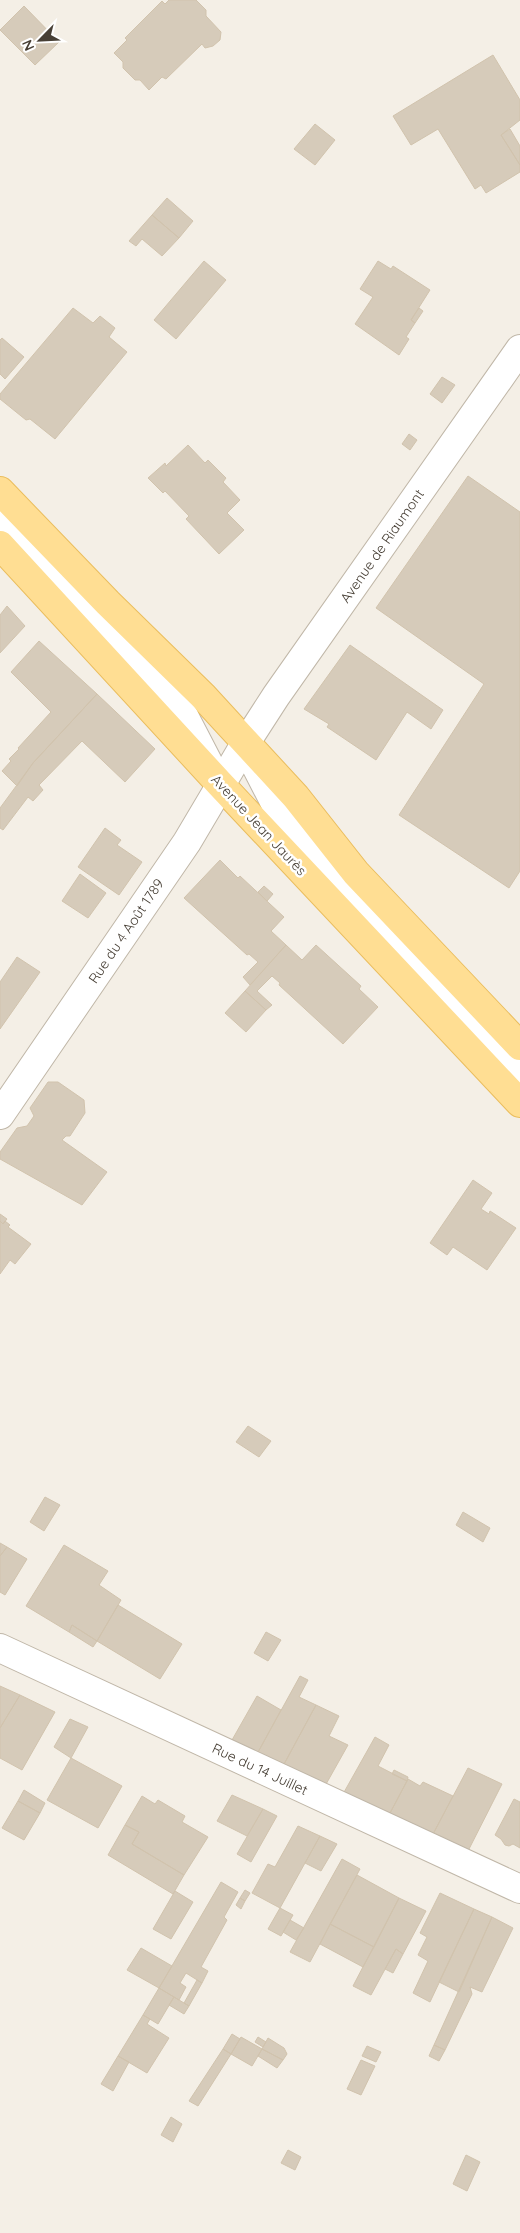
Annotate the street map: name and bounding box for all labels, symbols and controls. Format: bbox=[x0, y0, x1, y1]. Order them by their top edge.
north arrow bbox=[15, 15, 65, 65]
text: N bbox=[18, 37, 38, 54]
street label: Avenue de Riaumont bbox=[336, 485, 428, 606]
street label: Avenue Jean Jaurès bbox=[207, 771, 311, 879]
street label: Rue du 4 Août 1789 bbox=[84, 875, 168, 987]
street label: Rue du 14 Juillet bbox=[209, 1739, 311, 1799]

